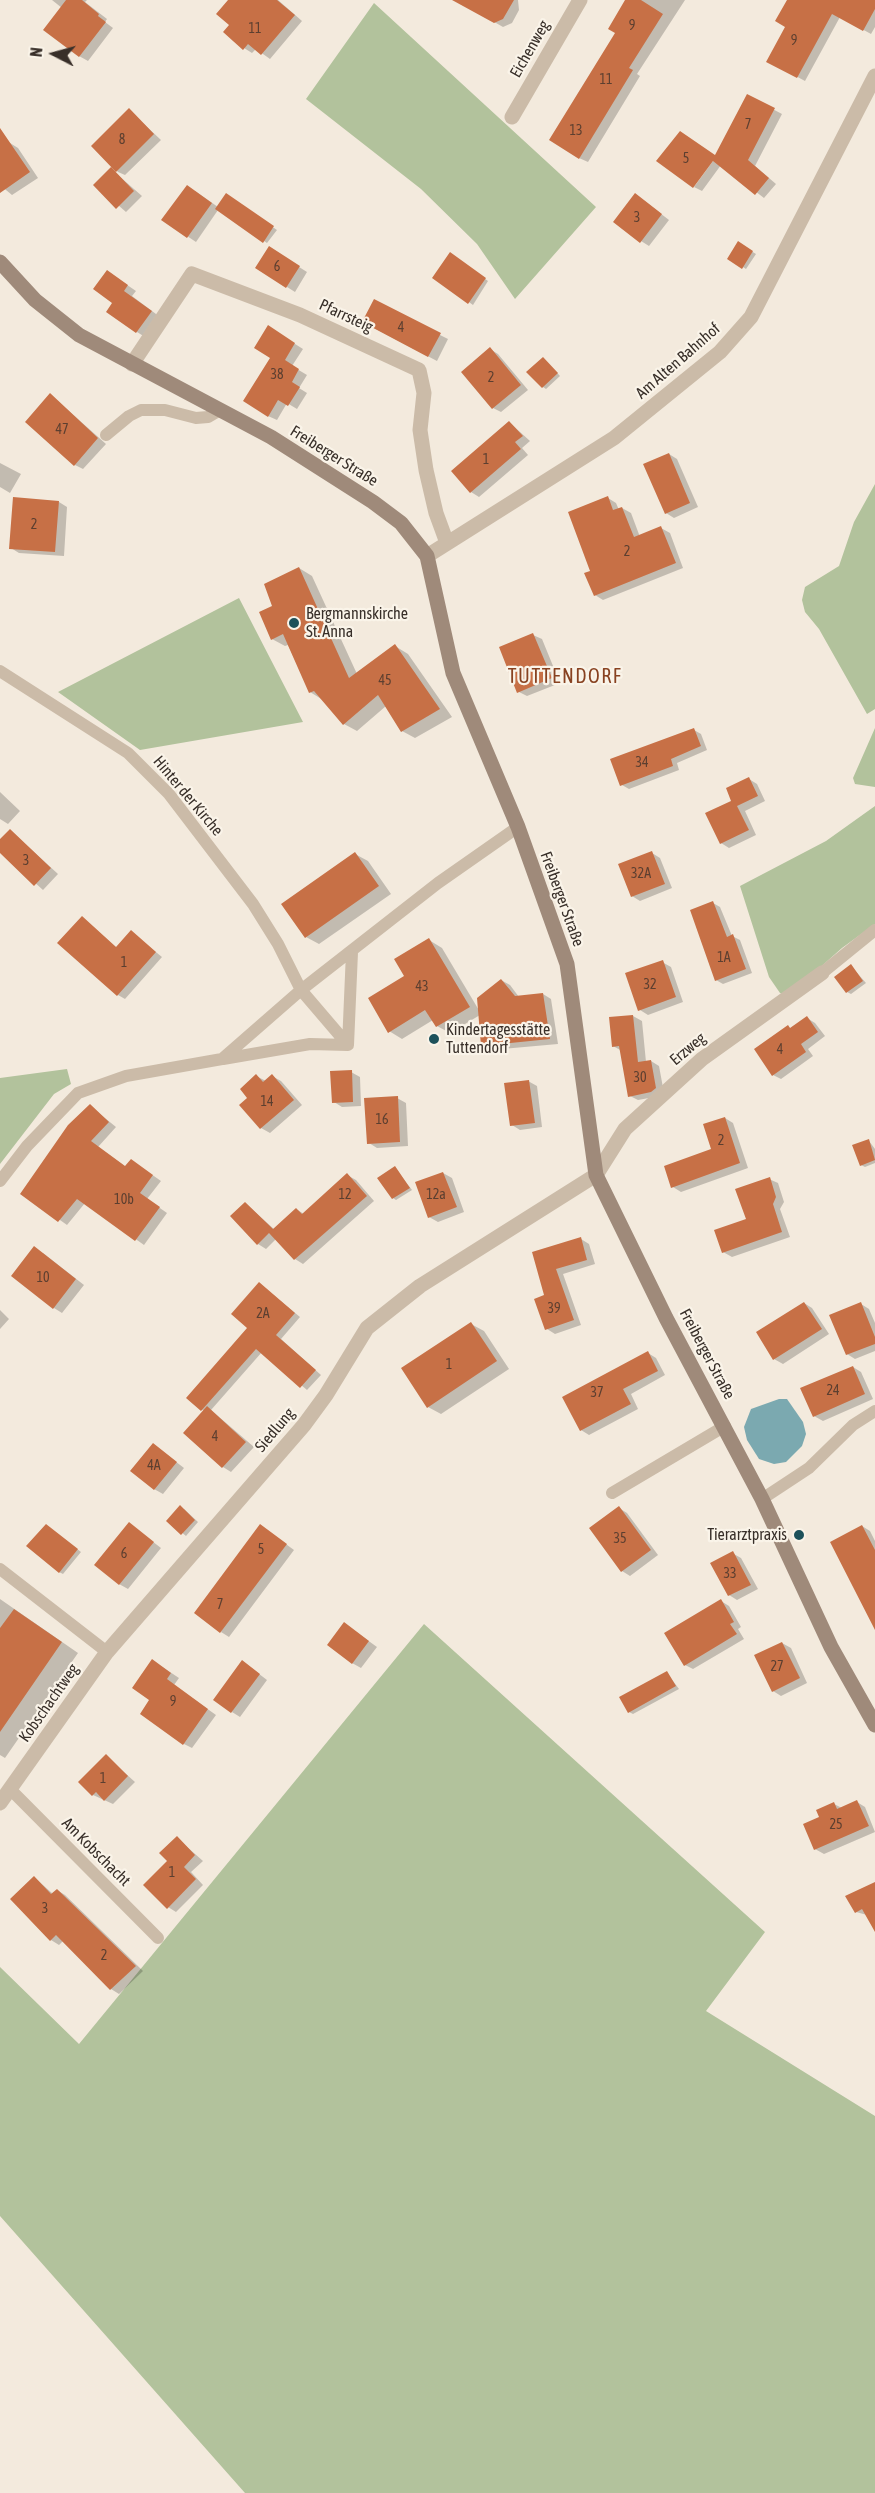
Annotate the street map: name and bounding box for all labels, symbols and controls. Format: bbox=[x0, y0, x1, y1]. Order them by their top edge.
street label: Eichenweg bbox=[506, 17, 554, 81]
house number: 9 bbox=[629, 18, 635, 34]
house number: 11 bbox=[248, 21, 262, 37]
north arrow bbox=[24, 24, 84, 84]
house number: 9 bbox=[791, 33, 797, 49]
text: N bbox=[27, 46, 46, 58]
house number: 11 bbox=[599, 72, 613, 88]
house number: 7 bbox=[745, 117, 751, 133]
house number: 13 bbox=[569, 123, 583, 139]
house number: 8 bbox=[119, 132, 125, 148]
house number: 5 bbox=[683, 151, 689, 167]
house number: 3 bbox=[634, 210, 640, 226]
house number: 6 bbox=[274, 259, 280, 275]
street label: Pfarrsteig bbox=[316, 295, 376, 337]
street label: Am Alten Bahnhof bbox=[632, 319, 724, 403]
house number: 4 bbox=[398, 320, 404, 336]
house number: 38 bbox=[270, 367, 284, 383]
house number: 2 bbox=[488, 370, 494, 386]
street label: Freiberger Straße bbox=[287, 421, 381, 491]
house number: 47 bbox=[55, 422, 69, 438]
house number: 1 bbox=[483, 452, 489, 468]
house number: 2 bbox=[31, 517, 37, 533]
house number: 2 bbox=[624, 544, 630, 560]
place label: Bergmannskirche St. Anna bbox=[306, 604, 408, 642]
marker: Bergmannskirche St. Anna bbox=[287, 616, 301, 630]
district label: TUTTENDORF bbox=[508, 665, 622, 689]
house number: 45 bbox=[378, 673, 392, 689]
street label: Hinter der Kirche bbox=[149, 752, 227, 840]
house number: 34 bbox=[635, 755, 649, 771]
street label: Freiberger Straße bbox=[536, 849, 588, 949]
house number: 3 bbox=[23, 853, 29, 869]
house number: 32A bbox=[631, 866, 651, 882]
house number: 1A bbox=[717, 950, 731, 966]
house number: 1 bbox=[121, 955, 127, 971]
house number: 32 bbox=[643, 977, 657, 993]
house number: 43 bbox=[415, 979, 429, 995]
place label: Kindertagesstätte Tuttendorf bbox=[446, 1020, 550, 1058]
street label: Erzweg bbox=[666, 1029, 710, 1069]
marker: Kindertagesstätte Tuttendorf bbox=[427, 1032, 441, 1046]
house number: 4 bbox=[777, 1042, 783, 1058]
house number: 30 bbox=[633, 1070, 647, 1086]
house number: 14 bbox=[260, 1094, 274, 1110]
house number: 16 bbox=[375, 1112, 389, 1128]
house number: 2 bbox=[718, 1133, 724, 1149]
house number: 12 bbox=[338, 1187, 352, 1203]
house number: 12a bbox=[426, 1187, 446, 1203]
house number: 10b bbox=[114, 1192, 134, 1208]
house number: 10 bbox=[36, 1270, 50, 1286]
house number: 39 bbox=[547, 1301, 561, 1317]
house number: 2A bbox=[256, 1306, 270, 1322]
street label: Freiberger Straße bbox=[675, 1306, 739, 1402]
house number: 1 bbox=[446, 1357, 452, 1373]
house number: 24 bbox=[826, 1383, 840, 1399]
house number: 37 bbox=[590, 1385, 604, 1401]
street label: Siedlung bbox=[251, 1404, 299, 1456]
house number: 4 bbox=[212, 1429, 218, 1445]
house number: 4A bbox=[147, 1458, 161, 1474]
place label: Tierarztpraxis bbox=[707, 1525, 787, 1545]
marker: Tierarztpraxis bbox=[792, 1528, 806, 1542]
house number: 35 bbox=[613, 1531, 627, 1547]
house number: 5 bbox=[258, 1542, 264, 1558]
house number: 6 bbox=[121, 1546, 127, 1562]
house number: 33 bbox=[723, 1566, 737, 1582]
house number: 7 bbox=[217, 1597, 223, 1613]
house number: 27 bbox=[770, 1659, 784, 1675]
street label: Kobschachtweg bbox=[15, 1660, 83, 1746]
house number: 9 bbox=[170, 1694, 176, 1710]
house number: 1 bbox=[100, 1771, 106, 1787]
street label: Am Kobschacht bbox=[58, 1814, 134, 1890]
house number: 25 bbox=[829, 1817, 843, 1833]
house number: 1 bbox=[169, 1865, 175, 1881]
house number: 3 bbox=[42, 1901, 48, 1917]
house number: 2 bbox=[101, 1948, 107, 1964]

